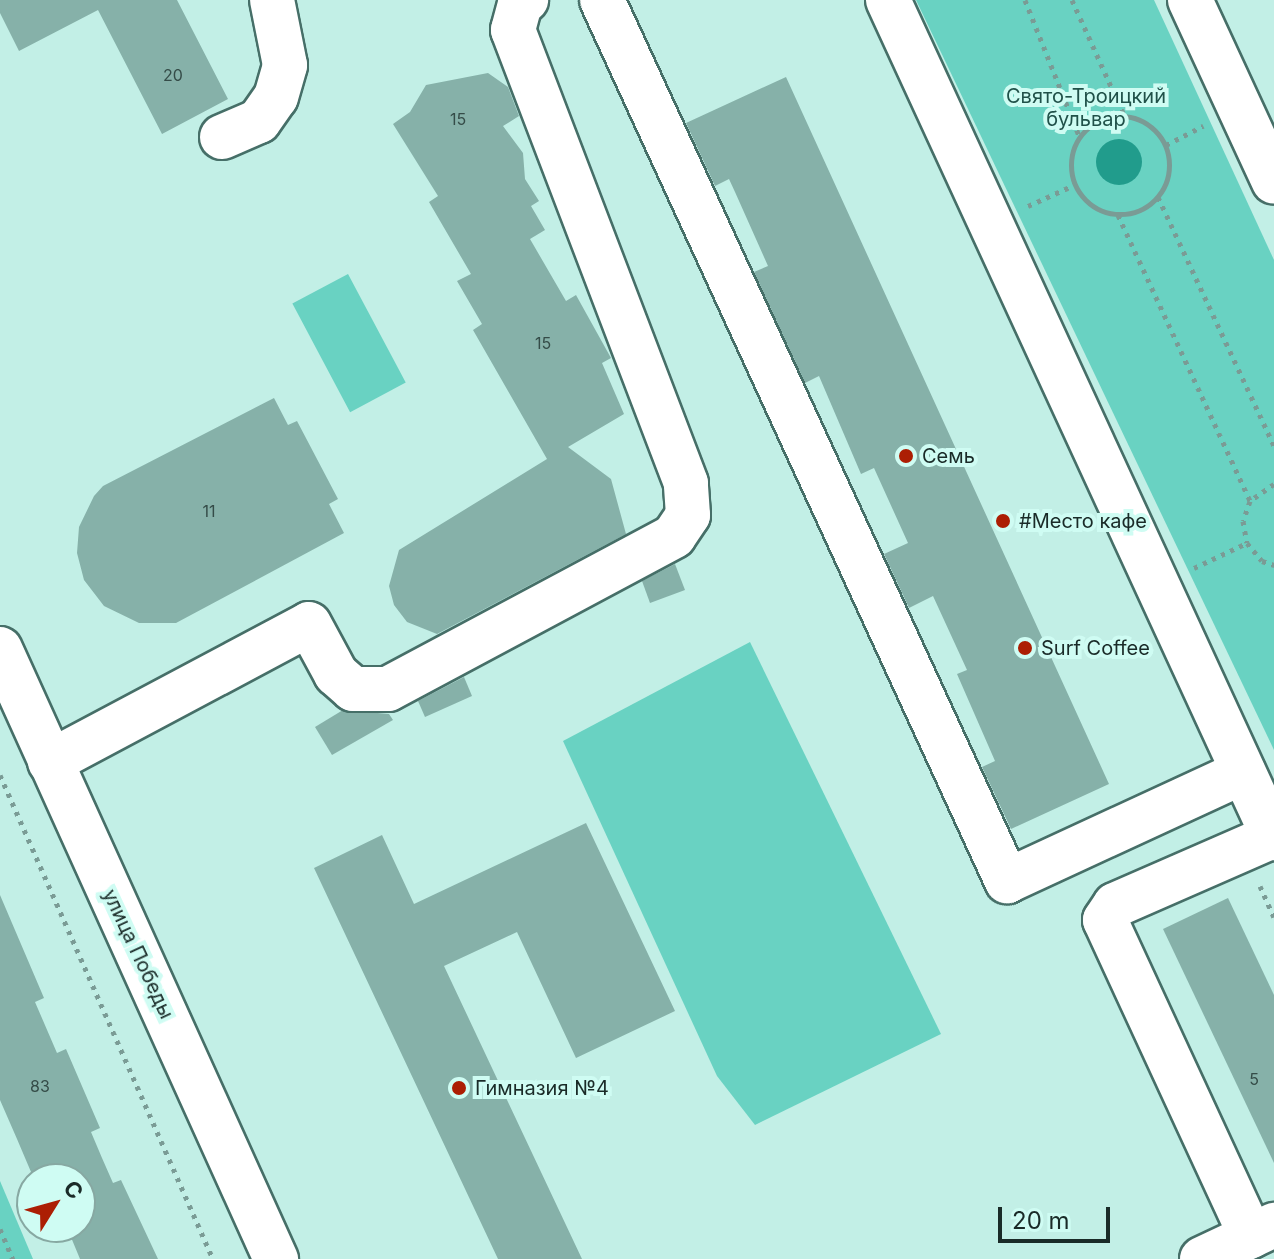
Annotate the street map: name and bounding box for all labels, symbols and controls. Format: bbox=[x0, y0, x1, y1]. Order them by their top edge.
house number: 20 bbox=[163, 65, 183, 85]
park label: Свято-Троицкий бульвар bbox=[1006, 85, 1166, 132]
house number: 15 bbox=[450, 109, 466, 129]
house number: 15 bbox=[535, 333, 551, 353]
place label: Семь bbox=[922, 444, 975, 468]
marker: Семь bbox=[897, 447, 915, 465]
house number: 11 bbox=[202, 501, 216, 521]
place label: #Место кафе bbox=[1019, 509, 1147, 533]
marker: #Место кафе bbox=[994, 512, 1012, 530]
place label: Surf Coffee bbox=[1041, 636, 1150, 660]
marker: Surf Coffee bbox=[1016, 639, 1034, 657]
street label: улица Победы bbox=[98, 885, 178, 1023]
house number: 5 bbox=[1249, 1069, 1259, 1089]
house number: 83 bbox=[30, 1076, 50, 1096]
place label: Гимназия №4 bbox=[475, 1076, 609, 1100]
marker: Гимназия №4 bbox=[450, 1079, 468, 1097]
north arrow bbox=[16, 1163, 96, 1243]
text: С bbox=[58, 1175, 89, 1204]
scale bar bbox=[1002, 1191, 1114, 1241]
text: 20 m bbox=[1012, 1206, 1070, 1235]

